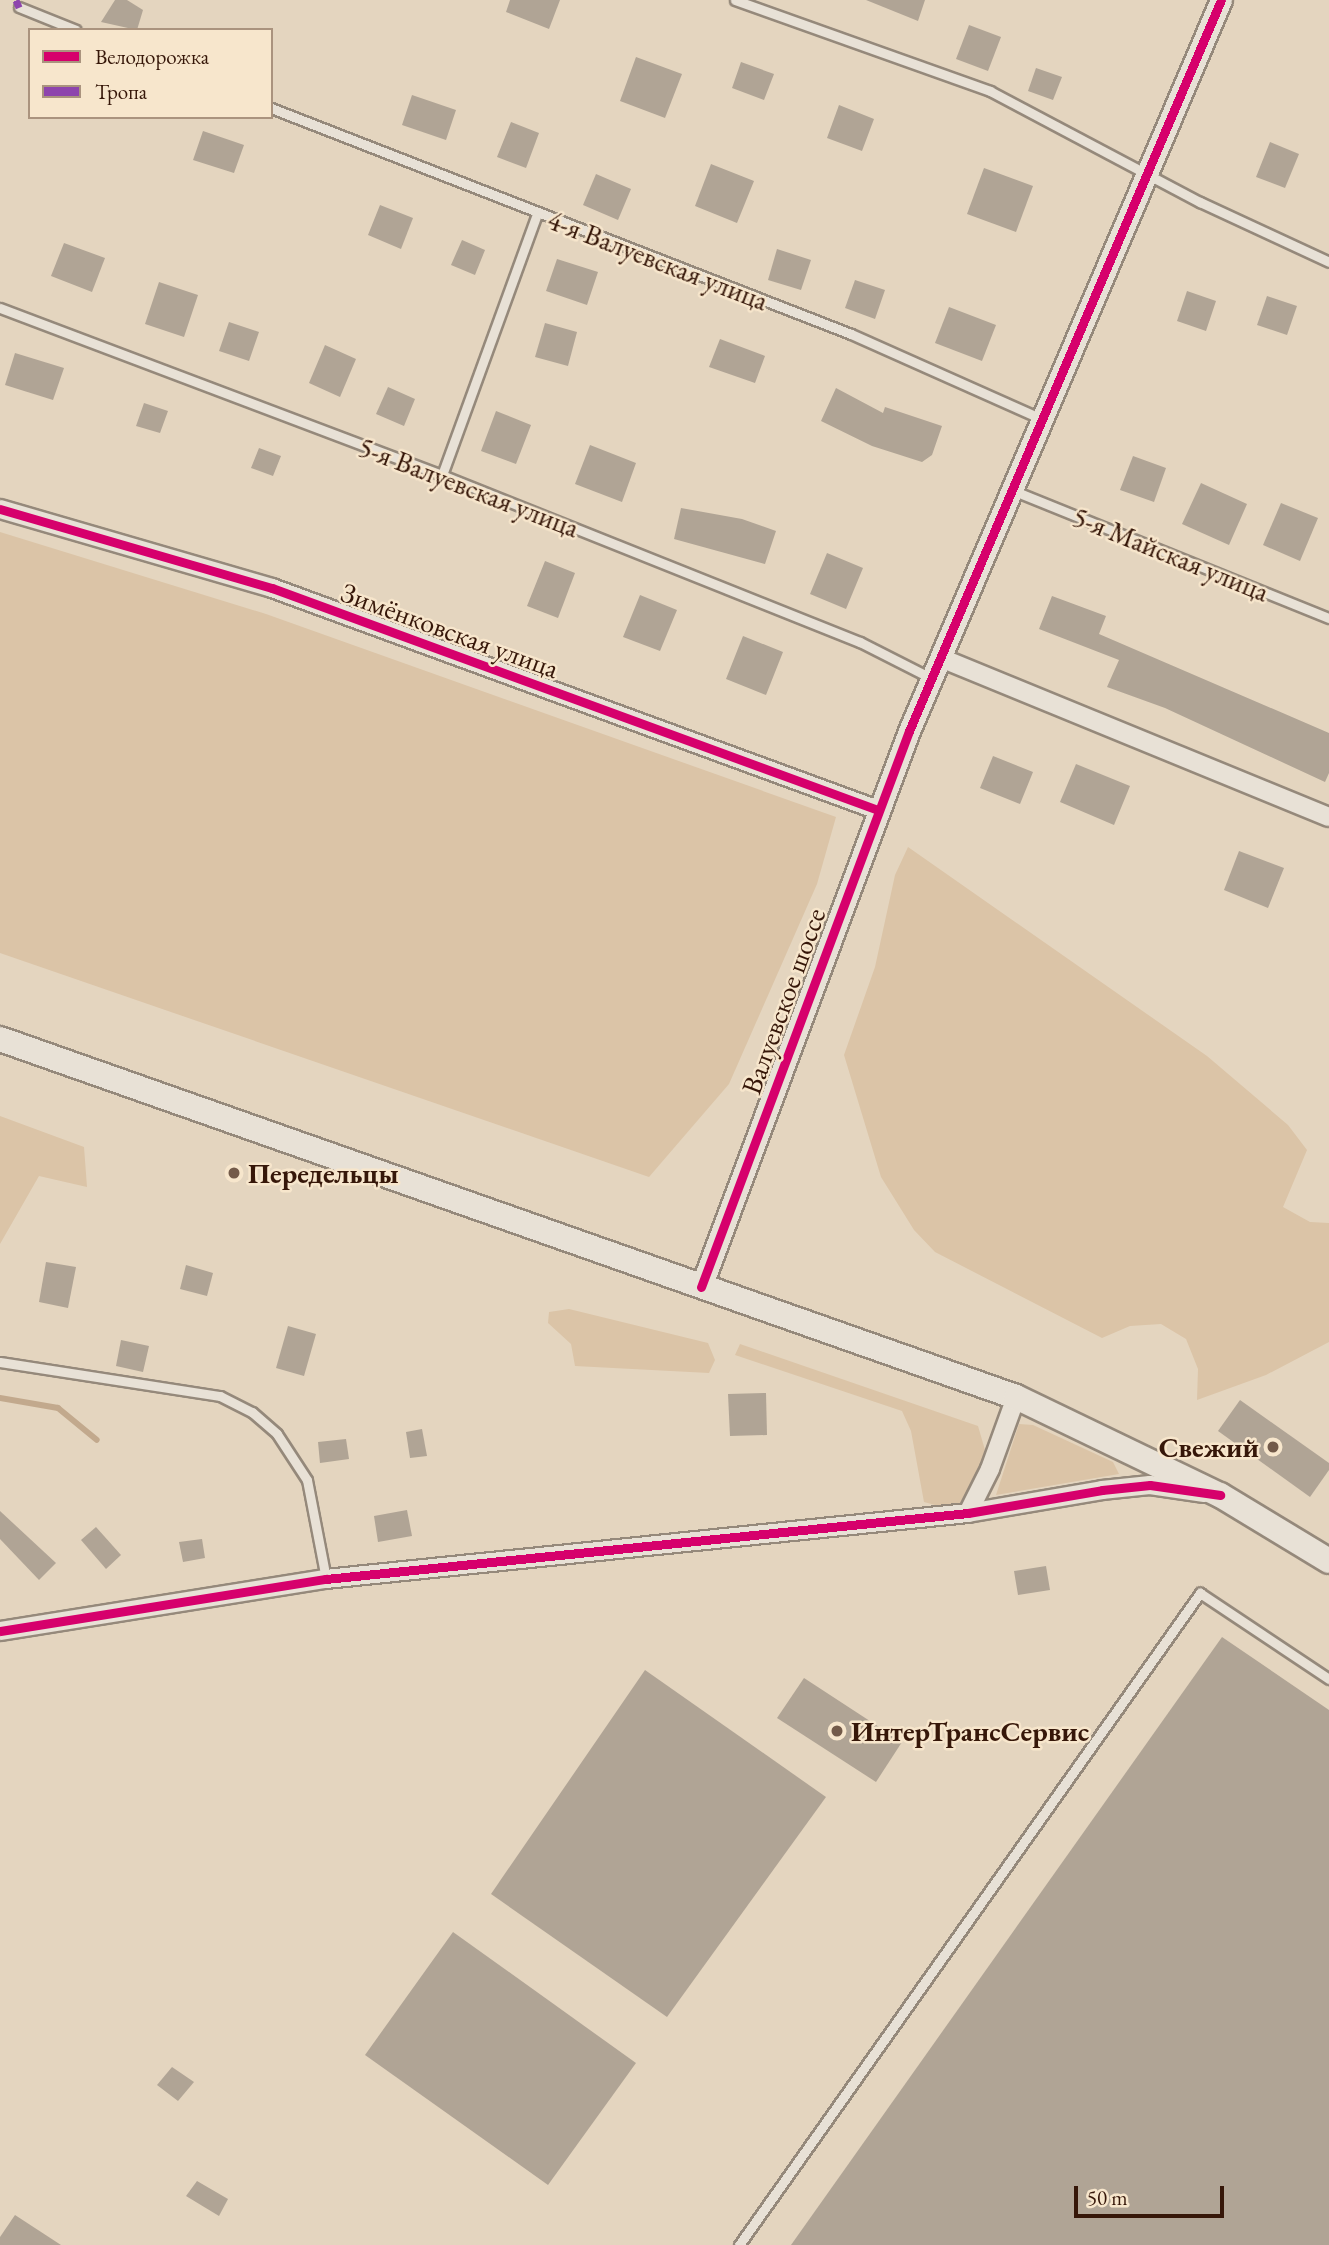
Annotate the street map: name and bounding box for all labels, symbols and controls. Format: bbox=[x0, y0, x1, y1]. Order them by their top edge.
legend bbox=[28, 28, 273, 119]
text: Велодорожка bbox=[95, 43, 209, 70]
text: Тропа bbox=[95, 78, 147, 105]
street label: 4-я Валуевская улица bbox=[543, 203, 773, 317]
street label: 5-я Валуевская улица bbox=[354, 430, 584, 544]
street label: 5-я Майская улица bbox=[1068, 499, 1274, 609]
street label: Зимёнковская улица bbox=[337, 575, 563, 685]
street label: Валуевское шоссе bbox=[734, 903, 832, 1099]
place label: Передельцы bbox=[248, 1156, 399, 1190]
marker: Передельцы bbox=[226, 1165, 242, 1181]
place label: Свежий bbox=[1159, 1430, 1259, 1464]
marker: Свежий bbox=[1265, 1439, 1281, 1455]
place label: ИнтерТрансСервис bbox=[851, 1714, 1089, 1748]
marker: ИнтерТрансСервис bbox=[829, 1723, 845, 1739]
scale bar bbox=[1077, 2172, 1228, 2216]
text: 50 m bbox=[1087, 2184, 1128, 2211]

